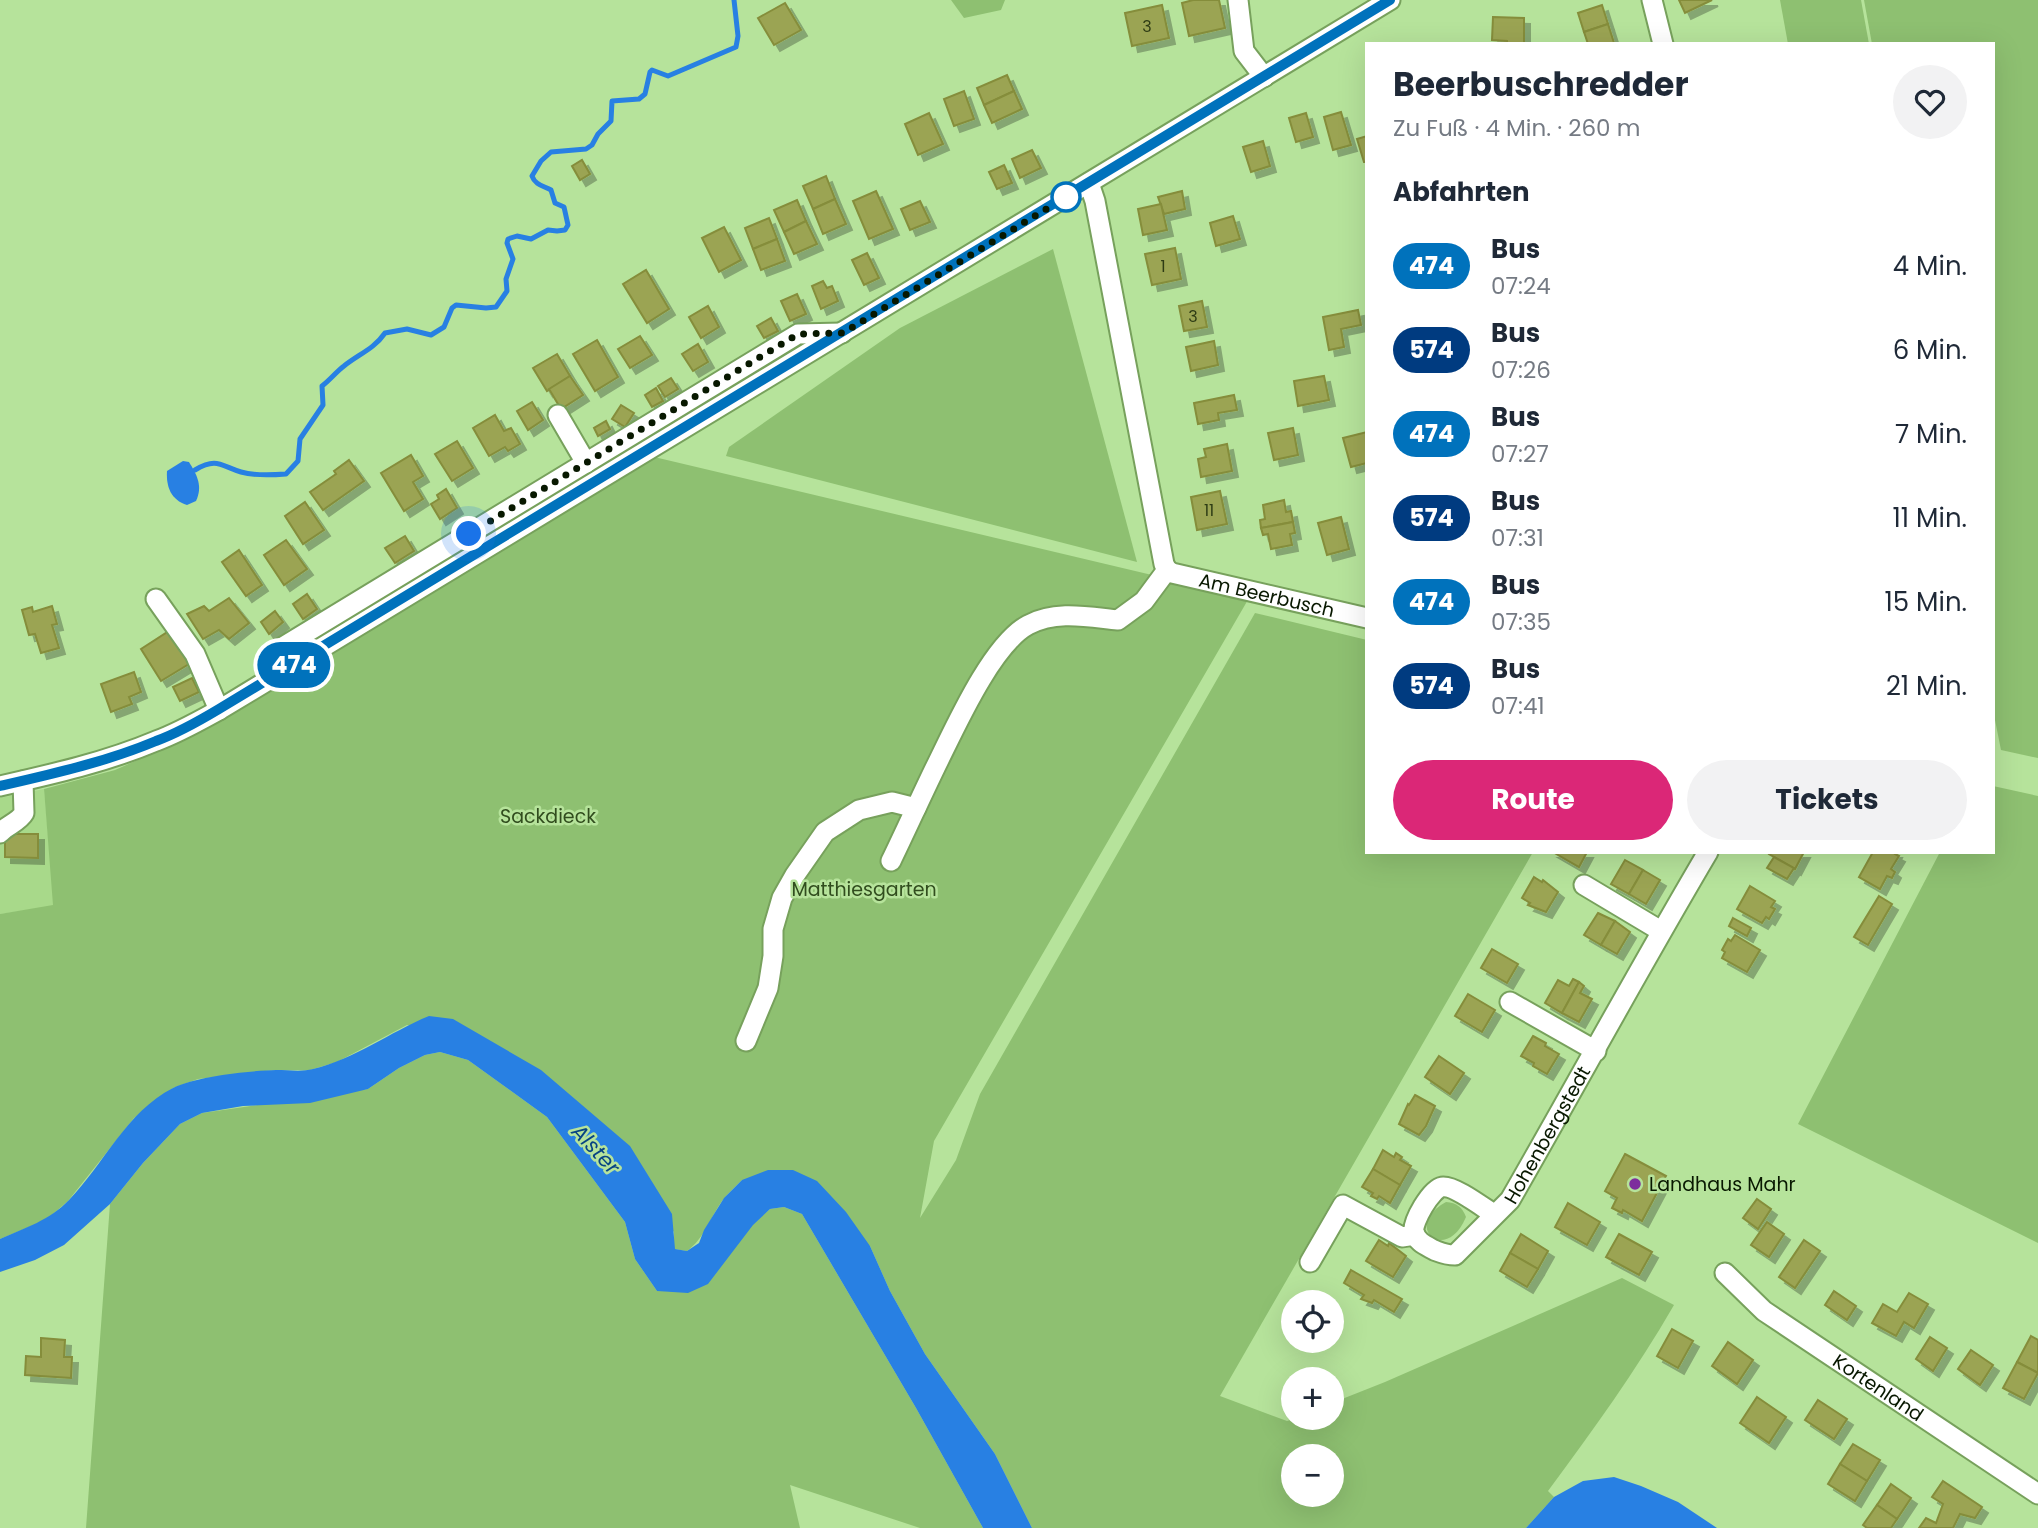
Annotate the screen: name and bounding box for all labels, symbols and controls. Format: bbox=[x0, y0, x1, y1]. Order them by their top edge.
house number: 3 bbox=[1142, 15, 1152, 38]
text: Beerbuschredder bbox=[1393, 61, 1689, 108]
button: heart bbox=[1893, 65, 1967, 139]
text: Zu Fuß · 4 Min. · 260 m bbox=[1393, 112, 1640, 144]
text: Abfahrten bbox=[1393, 174, 1530, 210]
unlabelled marker bbox=[1051, 182, 1081, 212]
text: Bus bbox=[1491, 231, 1540, 267]
text: 4 Min. bbox=[1893, 248, 1967, 284]
text: 474 bbox=[1409, 249, 1454, 282]
house number: 1 bbox=[1160, 255, 1166, 278]
text: 07:24 bbox=[1491, 270, 1551, 302]
house number: 3 bbox=[1188, 305, 1198, 328]
text: Bus bbox=[1491, 315, 1540, 351]
text: 6 Min. bbox=[1893, 332, 1967, 368]
text: 574 bbox=[1409, 333, 1454, 366]
text: 07:26 bbox=[1491, 354, 1551, 386]
text: Bus bbox=[1491, 399, 1540, 435]
text: 7 Min. bbox=[1895, 416, 1967, 452]
text: 474 bbox=[1409, 417, 1454, 450]
text: 07:27 bbox=[1491, 438, 1549, 470]
text: Bus bbox=[1491, 483, 1540, 519]
house number: 11 bbox=[1204, 499, 1214, 522]
text: 11 Min. bbox=[1893, 500, 1967, 536]
text: 574 bbox=[1409, 501, 1454, 534]
your location bbox=[451, 516, 486, 551]
text: 07:31 bbox=[1491, 522, 1544, 554]
street label: Am Beerbusch bbox=[1196, 566, 1337, 624]
text: Bus bbox=[1491, 567, 1540, 603]
text: 15 Min. bbox=[1885, 584, 1967, 620]
text: 474 bbox=[1409, 585, 1454, 618]
text: 07:35 bbox=[1491, 606, 1551, 638]
line badge: 474 bbox=[254, 642, 334, 688]
text: 474 bbox=[271, 648, 317, 681]
text: Bus bbox=[1491, 651, 1540, 687]
text: 21 Min. bbox=[1886, 668, 1967, 704]
text: 574 bbox=[1409, 669, 1454, 702]
text: 07:41 bbox=[1491, 690, 1545, 722]
button: Route bbox=[1393, 760, 1673, 840]
button: Tickets bbox=[1687, 760, 1967, 840]
park label: Sackdieck bbox=[500, 803, 596, 830]
park label: Matthiesgarten bbox=[791, 876, 937, 903]
street label: Hohenbergstedt bbox=[1497, 1061, 1597, 1209]
water label: Alster bbox=[565, 1117, 627, 1181]
place label: Landhaus Mahr bbox=[1649, 1171, 1796, 1198]
marker: Landhaus Mahr bbox=[1627, 1176, 1643, 1192]
map controls bbox=[1281, 1290, 1344, 1507]
button: locate bbox=[1281, 1290, 1344, 1353]
street label: Kortenland bbox=[1828, 1347, 1929, 1428]
button: + bbox=[1281, 1367, 1344, 1430]
button: − bbox=[1281, 1444, 1344, 1507]

